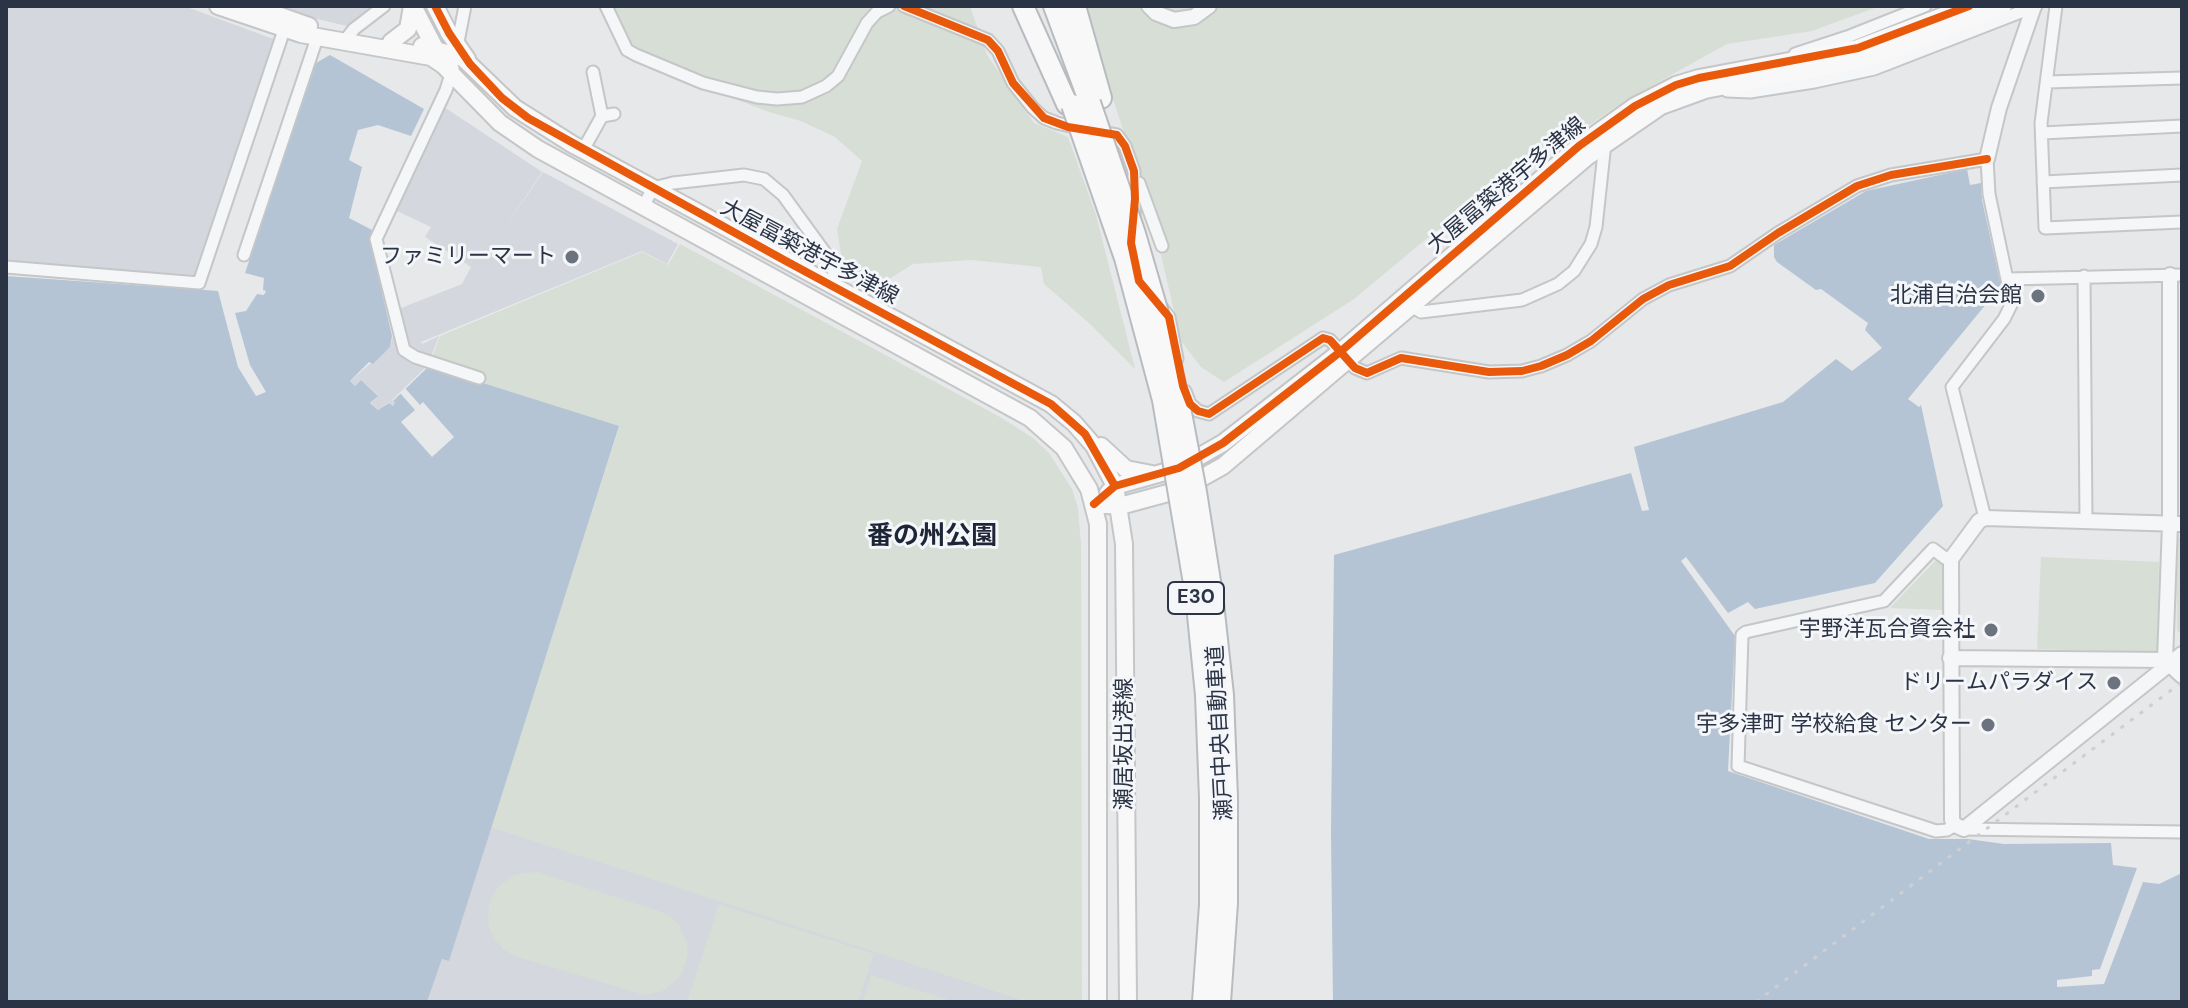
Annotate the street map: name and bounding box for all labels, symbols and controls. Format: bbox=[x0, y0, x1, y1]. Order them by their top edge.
street label: 大屋冨築港宇多津線 bbox=[1423, 112, 1591, 260]
street label: 大屋冨築港宇多津線 bbox=[715, 195, 903, 311]
place label: ファミリーマート bbox=[380, 244, 556, 270]
marker: ファミリーマート bbox=[563, 248, 581, 266]
place label: 北浦自治会館 bbox=[1890, 283, 2022, 309]
marker: 北浦自治会館 bbox=[2029, 287, 2047, 305]
district label: 番の州公園 bbox=[867, 521, 997, 553]
road number: E30 bbox=[1168, 582, 1224, 614]
place label: 宇野洋瓦合資会社 bbox=[1799, 617, 1975, 643]
marker: 宇野洋瓦合資会社 bbox=[1982, 621, 2000, 639]
street label: 瀬戸中央自動車道 bbox=[1203, 644, 1239, 822]
place label: ドリームパラダイス bbox=[1900, 670, 2098, 696]
marker: ドリームパラダイス bbox=[2105, 674, 2123, 692]
street label: 瀬居坂出港線 bbox=[1112, 678, 1138, 810]
place label: 宇多津町 学校給食 センター bbox=[1696, 712, 1972, 738]
marker: 宇多津町 学校給食 センター bbox=[1979, 716, 1997, 734]

